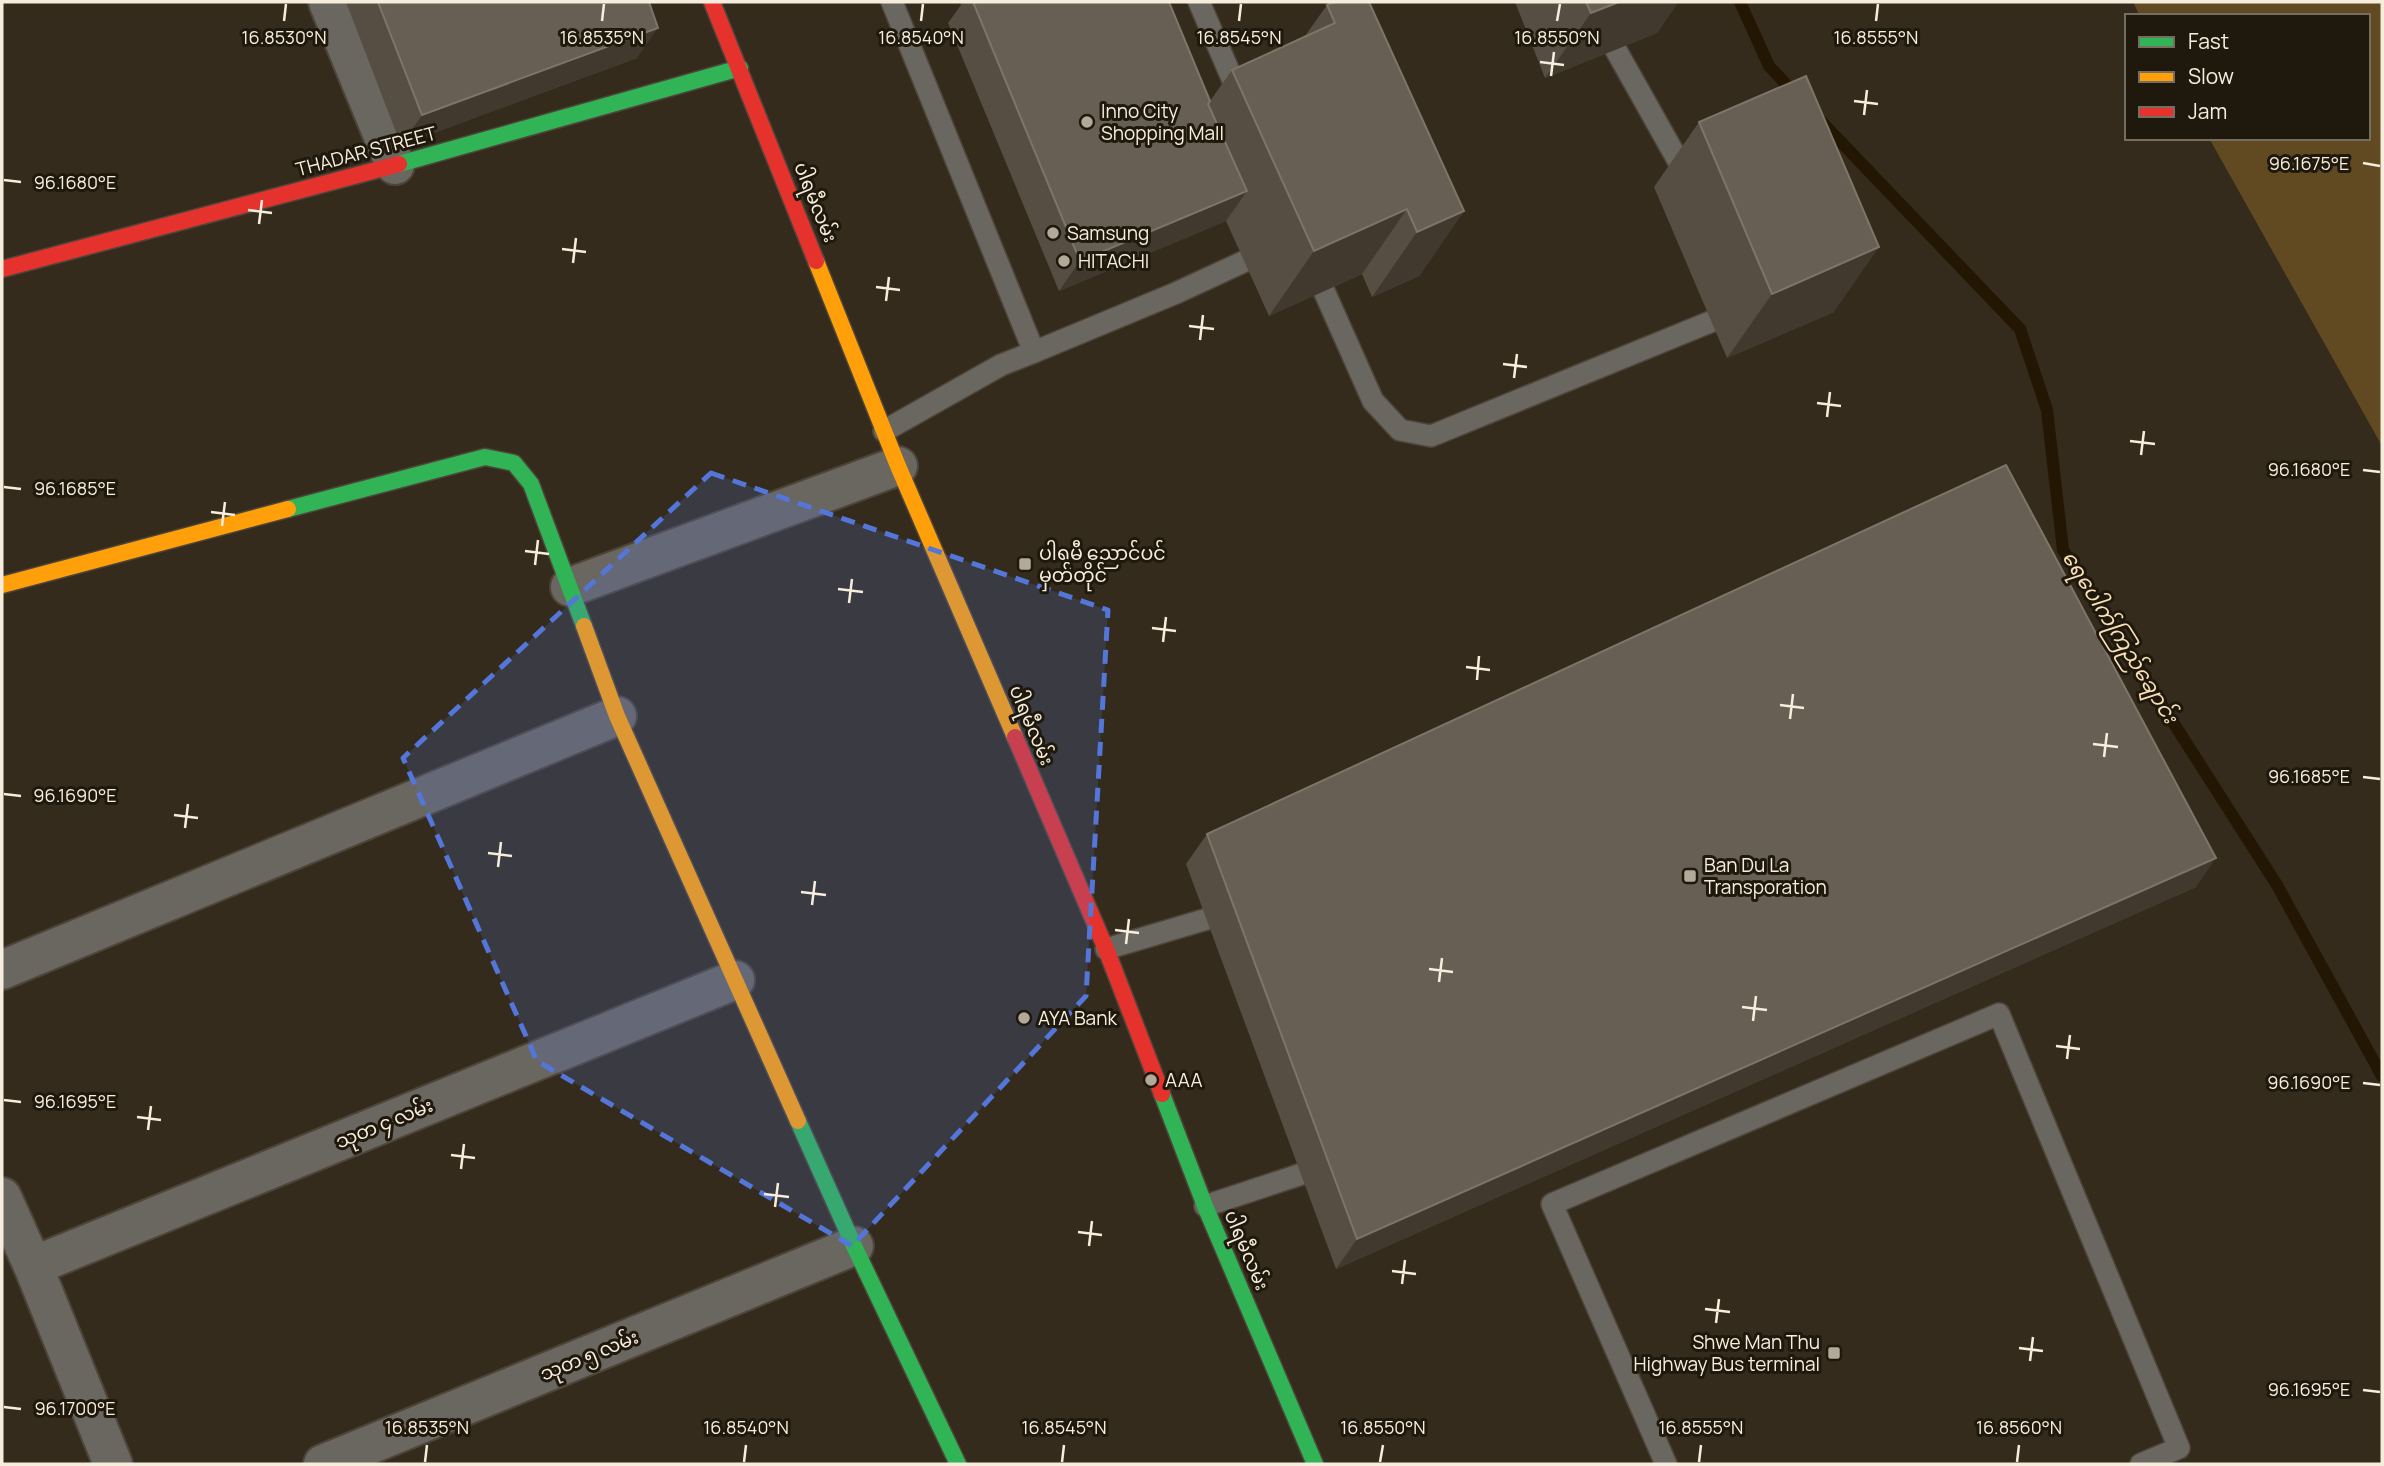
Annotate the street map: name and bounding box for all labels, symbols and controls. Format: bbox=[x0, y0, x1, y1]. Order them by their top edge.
legend bbox=[2125, 14, 2370, 140]
text: 16.8530°N bbox=[242, 25, 326, 49]
text: 16.8535°N bbox=[560, 25, 644, 49]
text: 16.8540°N bbox=[878, 25, 964, 49]
text: 16.8545°N bbox=[1196, 25, 1282, 49]
text: 16.8550°N bbox=[1514, 25, 1600, 49]
text: 16.8555°N bbox=[1834, 25, 1918, 49]
text: Fast bbox=[2188, 27, 2229, 55]
text: Slow bbox=[2188, 62, 2234, 90]
text: Jam bbox=[2188, 97, 2227, 125]
place label: Inno City Shopping Mall bbox=[1101, 98, 1224, 146]
marker: Inno City Shopping Mall bbox=[1079, 114, 1095, 130]
street label: THADAR STREET bbox=[293, 120, 440, 182]
text: 96.1675°E bbox=[2269, 151, 2349, 175]
street label: ပါရမီလမ်း bbox=[785, 158, 845, 247]
text: 96.1680°E bbox=[34, 170, 116, 194]
place label: Samsung bbox=[1067, 220, 1149, 246]
marker: Samsung bbox=[1045, 225, 1061, 241]
place label: HITACHI bbox=[1078, 248, 1149, 274]
marker: HITACHI bbox=[1056, 253, 1072, 269]
text: 96.1680°E bbox=[2268, 457, 2350, 481]
text: 96.1685°E bbox=[34, 476, 116, 500]
place label: ပါရမီ ညောင်ပင် မှတ်တိုင် bbox=[1039, 539, 1166, 592]
water label: ရေပေါက်ကြည်ချောင်း bbox=[2053, 545, 2186, 732]
marker: ပါရမီ ညောင်ပင် မှတ်တိုင် bbox=[1017, 556, 1033, 572]
street label: ပါရမီလမ်း bbox=[1001, 681, 1061, 770]
text: 96.1685°E bbox=[2268, 764, 2350, 788]
text: 96.1690°E bbox=[33, 783, 117, 807]
place label: Ban Du La Transporation bbox=[1704, 852, 1827, 900]
marker: Ban Du La Transporation bbox=[1682, 868, 1698, 884]
place label: AYA Bank bbox=[1038, 1005, 1117, 1031]
marker: AYA Bank bbox=[1016, 1010, 1032, 1026]
place label: AAA bbox=[1165, 1067, 1203, 1093]
text: 96.1690°E bbox=[2267, 1070, 2351, 1094]
marker: AAA bbox=[1143, 1072, 1159, 1088]
text: 96.1695°E bbox=[34, 1089, 116, 1113]
street label: သုတ ၄ လမ်း bbox=[331, 1091, 438, 1158]
street label: ပါရမီလမ်း bbox=[1216, 1206, 1276, 1295]
street label: သုတ ၅ လမ်း bbox=[536, 1323, 644, 1390]
place label: Shwe Man Thu Highway Bus terminal bbox=[1633, 1329, 1820, 1377]
marker: Shwe Man Thu Highway Bus terminal bbox=[1826, 1345, 1842, 1361]
text: 96.1695°E bbox=[2268, 1377, 2350, 1401]
text: 96.1700°E bbox=[34, 1396, 116, 1420]
text: 16.8535°N bbox=[385, 1415, 469, 1439]
text: 16.8540°N bbox=[703, 1415, 789, 1439]
text: 16.8545°N bbox=[1021, 1415, 1107, 1439]
text: 16.8550°N bbox=[1340, 1415, 1426, 1439]
text: 16.8555°N bbox=[1659, 1415, 1743, 1439]
text: 16.8560°N bbox=[1976, 1415, 2062, 1439]

